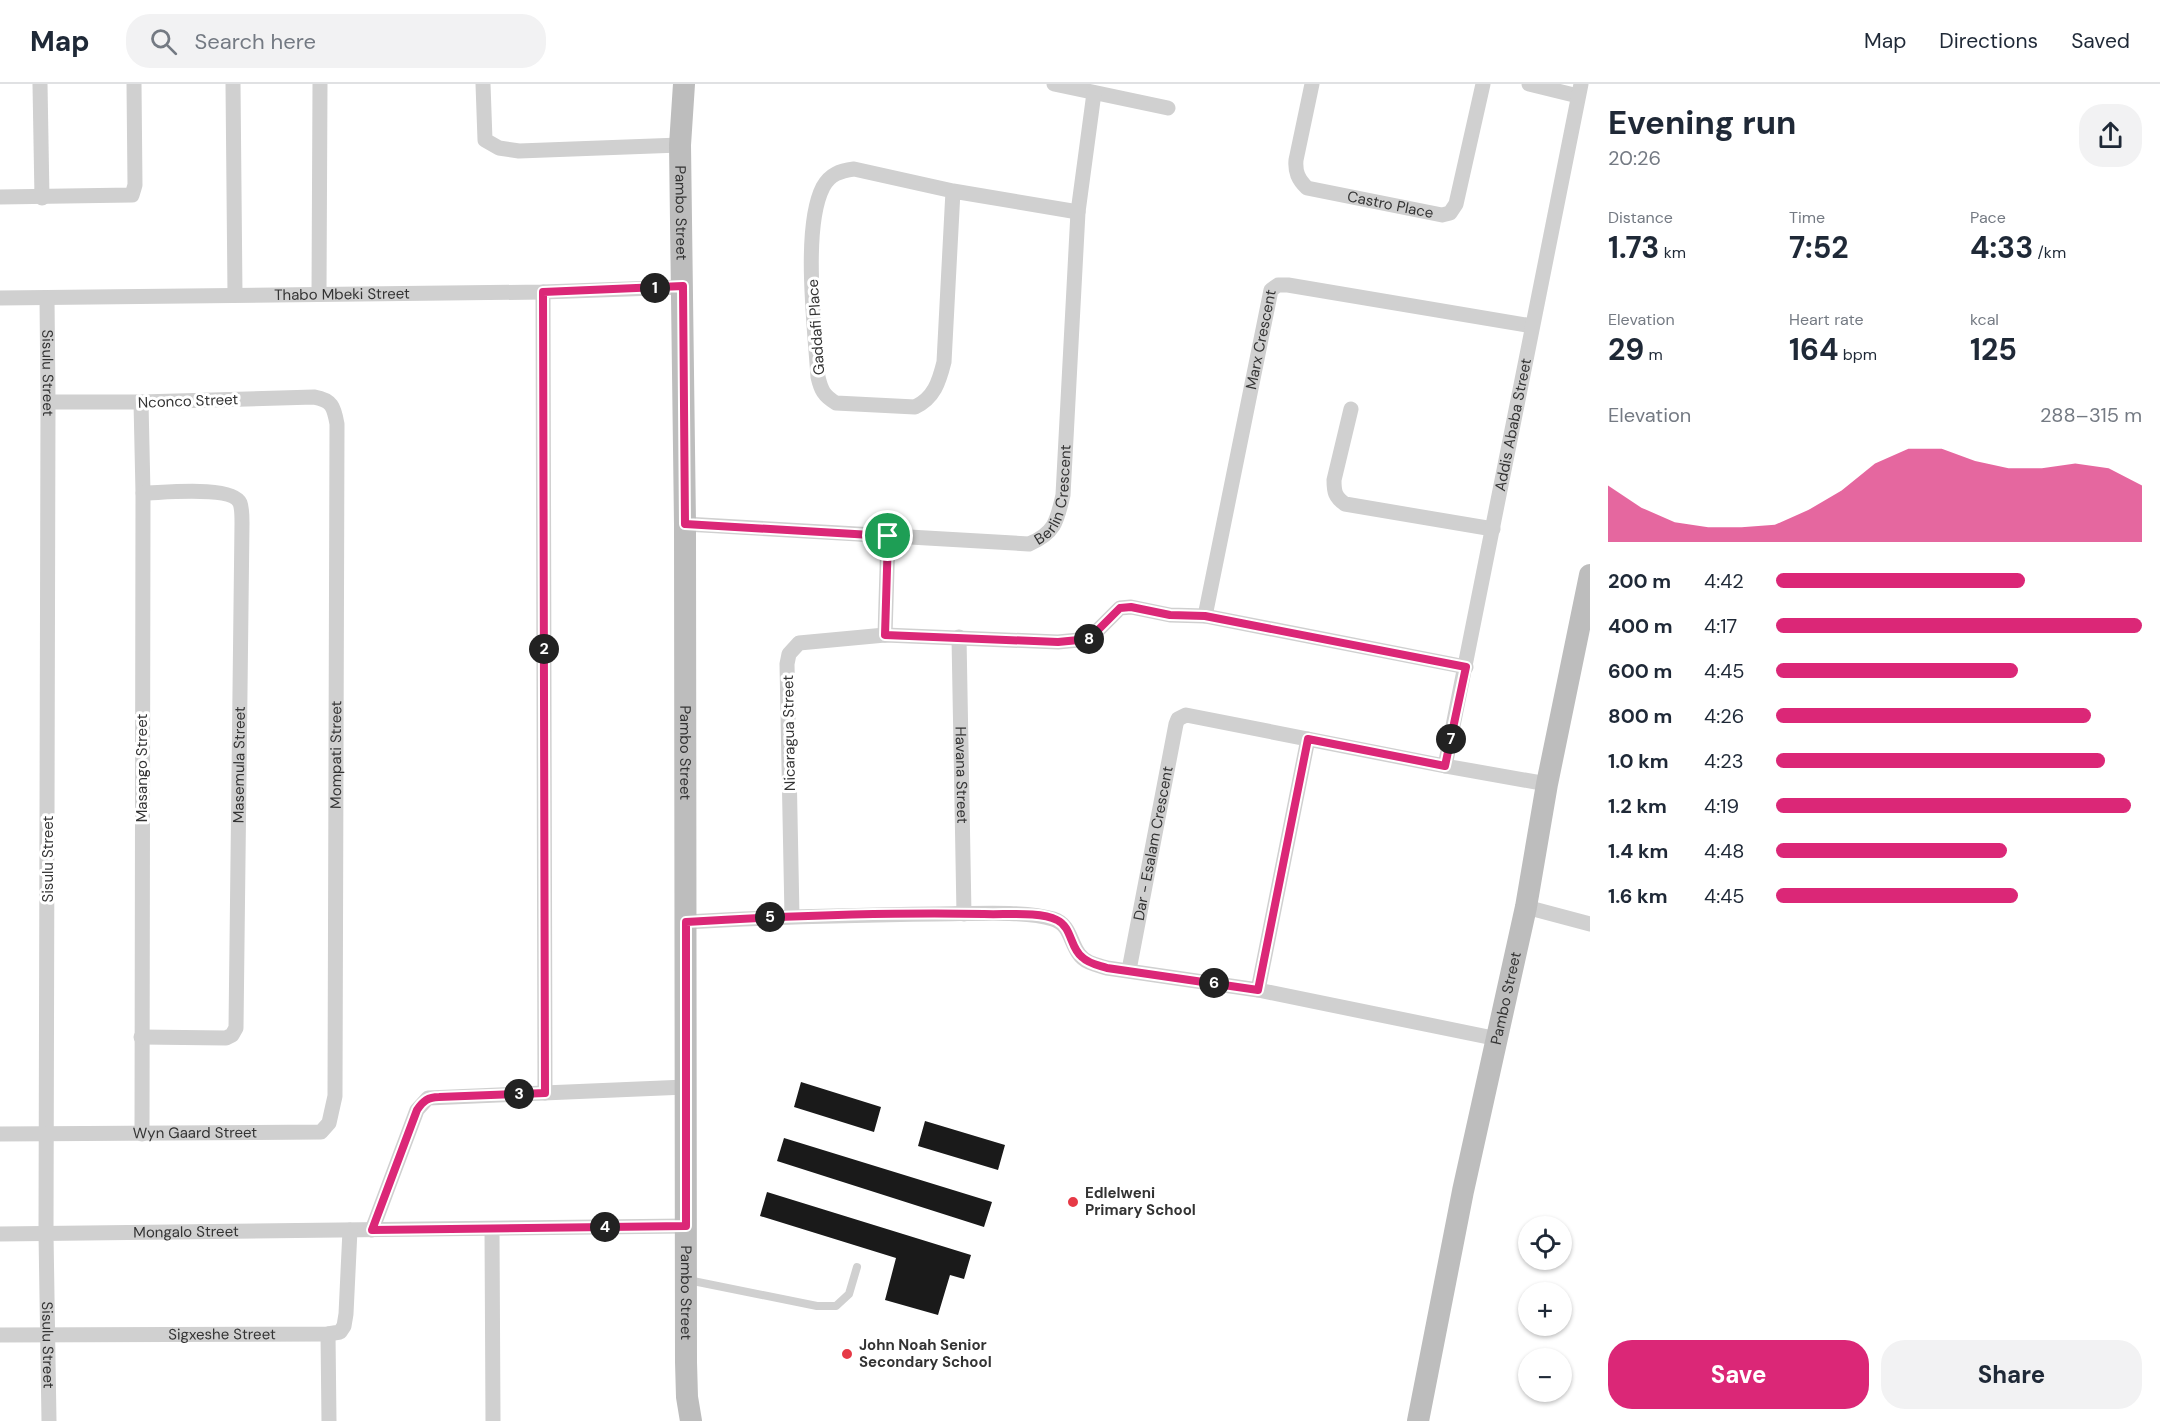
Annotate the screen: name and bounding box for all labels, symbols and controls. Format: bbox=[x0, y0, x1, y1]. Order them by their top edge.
search box bbox=[126, 14, 546, 68]
text: Map bbox=[30, 23, 90, 60]
icon: search bbox=[147, 25, 180, 58]
text: Search here bbox=[195, 27, 316, 56]
text: Map bbox=[1864, 27, 1906, 55]
text: Directions bbox=[1939, 27, 2038, 55]
text: Saved bbox=[2071, 27, 2130, 55]
text: Evening run bbox=[1608, 101, 1796, 144]
button: share bbox=[2079, 104, 2142, 167]
text: 20:26 bbox=[1608, 145, 1661, 171]
street label: Pambo Street bbox=[670, 165, 692, 260]
street label: Castro Place bbox=[1346, 186, 1435, 223]
text: Distance bbox=[1608, 207, 1673, 228]
text: Time bbox=[1789, 207, 1825, 228]
text: Pace bbox=[1970, 207, 2006, 228]
text: 1.73 bbox=[1608, 228, 1659, 267]
text: 7:52 bbox=[1789, 228, 1849, 267]
text: 4:33 bbox=[1970, 228, 2033, 267]
text: km bbox=[1659, 242, 1686, 263]
text: /km bbox=[2033, 242, 2066, 263]
pin: 1 bbox=[640, 273, 670, 303]
text: 1 bbox=[652, 277, 658, 298]
street label: Gaddafi Place bbox=[803, 278, 829, 376]
street label: Thabo Mbeki Street bbox=[274, 283, 410, 305]
street label: Marx Crescent bbox=[1241, 288, 1281, 391]
text: Elevation bbox=[1608, 309, 1675, 330]
text: Heart rate bbox=[1789, 309, 1864, 330]
text: kcal bbox=[1970, 309, 1999, 330]
street label: Sisulu Street bbox=[37, 329, 58, 417]
text: 29 bbox=[1608, 330, 1644, 369]
text: 164 bbox=[1789, 330, 1838, 369]
text: 125 bbox=[1970, 330, 2017, 369]
text: m bbox=[1644, 344, 1663, 365]
text: bpm bbox=[1838, 344, 1877, 365]
street label: Addis Ababa Street bbox=[1490, 356, 1536, 493]
street label: Nconco Street bbox=[137, 389, 239, 413]
text: Elevation bbox=[1608, 402, 1691, 428]
text: 288–315 m bbox=[2040, 402, 2142, 428]
street label: Berlin Crescent bbox=[1031, 444, 1076, 550]
pin bbox=[862, 510, 913, 561]
icon: arrive bbox=[871, 519, 904, 552]
text: 200 m bbox=[1608, 568, 1671, 594]
text: 4:42 bbox=[1704, 568, 1744, 594]
text: 400 m bbox=[1608, 613, 1673, 639]
text: 4:17 bbox=[1704, 613, 1737, 639]
pin: 8 bbox=[1074, 624, 1104, 654]
text: 8 bbox=[1084, 628, 1094, 649]
pin: 2 bbox=[529, 634, 559, 664]
text: 2 bbox=[539, 638, 549, 659]
text: 600 m bbox=[1608, 658, 1672, 684]
text: 4:45 bbox=[1704, 658, 1745, 684]
street label: Nicaragua Street bbox=[778, 675, 800, 791]
street label: Mompati Street bbox=[326, 700, 346, 809]
text: 800 m bbox=[1608, 703, 1672, 729]
text: 4:26 bbox=[1704, 703, 1744, 729]
street label: Pambo Street bbox=[675, 705, 695, 800]
street label: Masemula Street bbox=[228, 706, 250, 823]
street label: Masango Street bbox=[132, 714, 152, 822]
pin: 7 bbox=[1436, 724, 1466, 754]
street label: Havana Street bbox=[951, 726, 972, 824]
text: 7 bbox=[1447, 728, 1455, 749]
text: 1.0 km bbox=[1608, 748, 1669, 774]
text: 4:23 bbox=[1704, 748, 1744, 774]
street label: Dar - Esalam Crescent bbox=[1129, 764, 1178, 922]
text: 1.2 km bbox=[1608, 793, 1667, 819]
text: 4:19 bbox=[1704, 793, 1739, 819]
street label: Sisulu Street bbox=[38, 815, 58, 902]
text: 1.4 km bbox=[1608, 838, 1668, 864]
text: 4:48 bbox=[1704, 838, 1744, 864]
text: 1.6 km bbox=[1608, 883, 1667, 909]
text: 4:45 bbox=[1704, 883, 1745, 909]
pin: 5 bbox=[755, 902, 785, 932]
text: 5 bbox=[765, 906, 775, 927]
street label: Pambo Street bbox=[1486, 950, 1526, 1046]
pin: 6 bbox=[1199, 968, 1229, 998]
text: 6 bbox=[1209, 972, 1219, 993]
pin: 3 bbox=[504, 1079, 534, 1109]
text: 3 bbox=[514, 1083, 524, 1104]
street label: Wyn Gaard Street bbox=[133, 1122, 257, 1143]
place label: Edlelweni Primary School bbox=[1085, 1183, 1196, 1220]
marker: Edlelweni Primary School bbox=[1066, 1195, 1080, 1209]
pin: 4 bbox=[590, 1212, 620, 1242]
text: 4 bbox=[600, 1216, 610, 1237]
map controls bbox=[1518, 1216, 1572, 1402]
button: locate bbox=[1518, 1216, 1572, 1270]
street label: Mongalo Street bbox=[133, 1221, 239, 1242]
street label: Pambo Street bbox=[676, 1245, 696, 1340]
button: + bbox=[1518, 1282, 1572, 1336]
street label: Sisulu Street bbox=[37, 1301, 58, 1389]
street label: Sigxeshe Street bbox=[168, 1324, 276, 1344]
place label: John Noah Senior Secondary School bbox=[859, 1335, 992, 1372]
button: Save bbox=[1608, 1340, 1869, 1409]
button: Share bbox=[1881, 1340, 2142, 1409]
marker: John Noah Senior Secondary School bbox=[840, 1347, 854, 1361]
button: − bbox=[1518, 1348, 1572, 1402]

